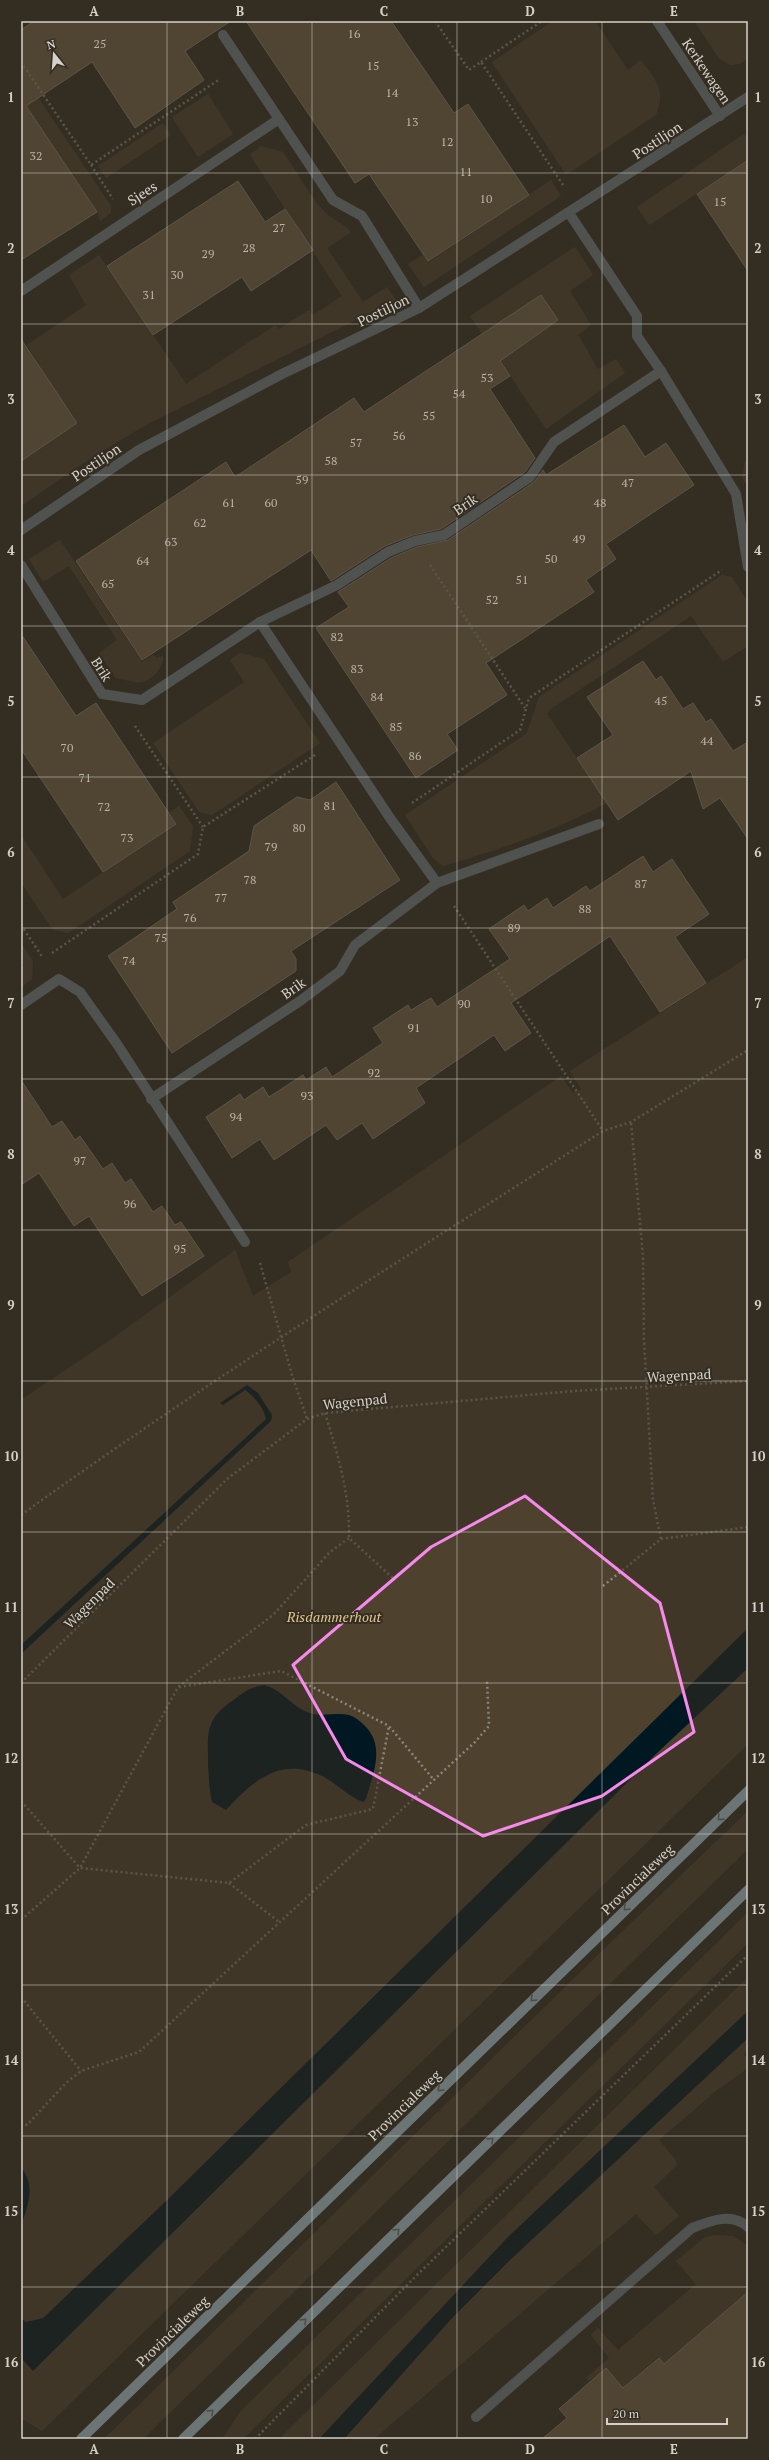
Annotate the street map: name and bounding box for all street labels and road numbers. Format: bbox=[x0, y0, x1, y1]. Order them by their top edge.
street label: Kerkewagen bbox=[678, 35, 736, 108]
street label: Postiljon bbox=[629, 117, 686, 163]
street label: Sjees bbox=[124, 176, 160, 210]
street label: Postiljon bbox=[354, 289, 413, 331]
street label: Postiljon bbox=[68, 438, 125, 485]
street label: Brik bbox=[449, 489, 481, 519]
street label: Brik bbox=[87, 653, 117, 685]
street label: Brik bbox=[277, 972, 309, 1003]
street label: Wagenpad bbox=[646, 1364, 712, 1386]
street label: Wagenpad bbox=[322, 1388, 388, 1414]
street label: Wagenpad bbox=[59, 1573, 119, 1633]
street label: Provincialeweg bbox=[596, 1839, 678, 1919]
street label: Provincialeweg bbox=[363, 2065, 445, 2145]
street label: Provincialeweg bbox=[131, 2291, 213, 2371]

